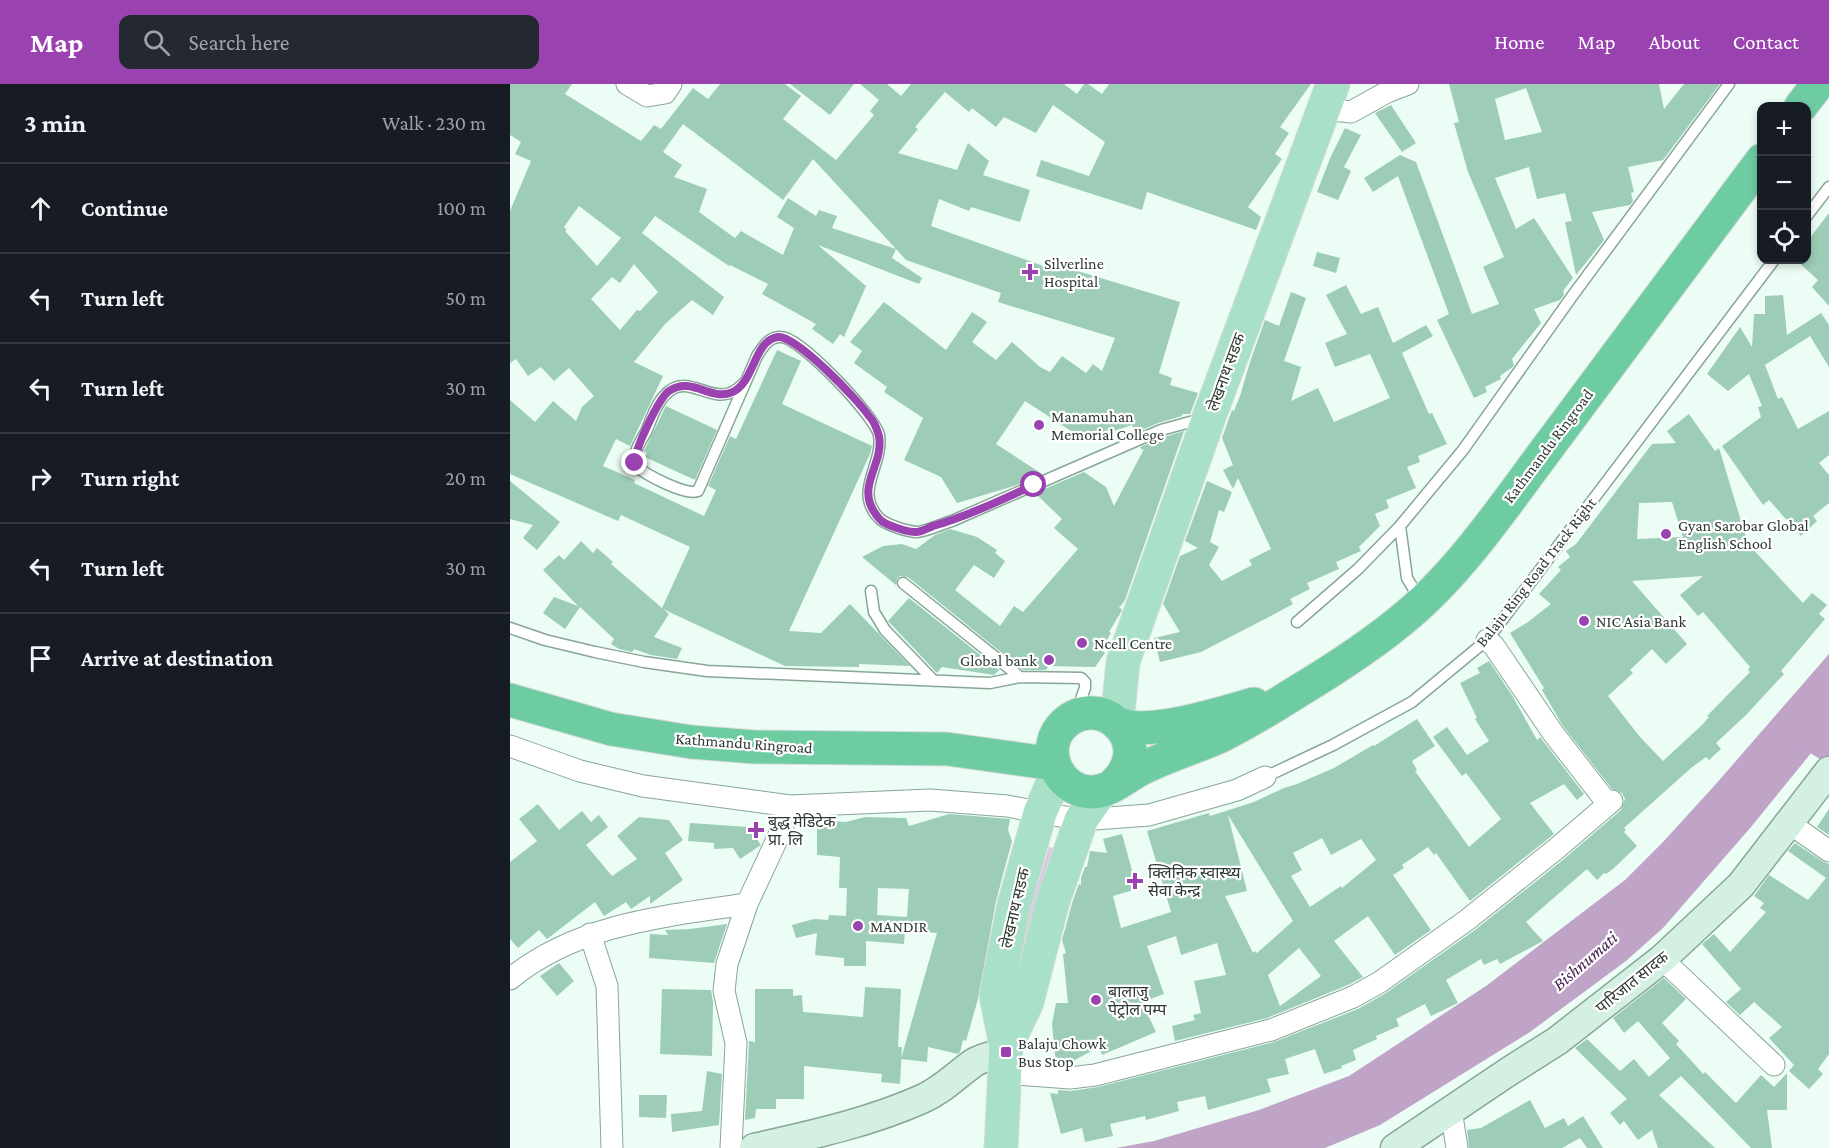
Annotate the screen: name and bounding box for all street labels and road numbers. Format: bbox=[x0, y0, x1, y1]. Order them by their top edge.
street label: लेखनाथ सडक bbox=[1203, 330, 1248, 413]
street label: Kathmandu Ringroad bbox=[1500, 385, 1597, 507]
street label: Balaju Ring Road Track Right bbox=[1473, 494, 1601, 650]
street label: Kathmandu Ringroad bbox=[675, 730, 814, 757]
street label: लेखनाथ सडक bbox=[997, 865, 1033, 950]
street label: पारिजात सादक bbox=[1593, 947, 1672, 1016]

